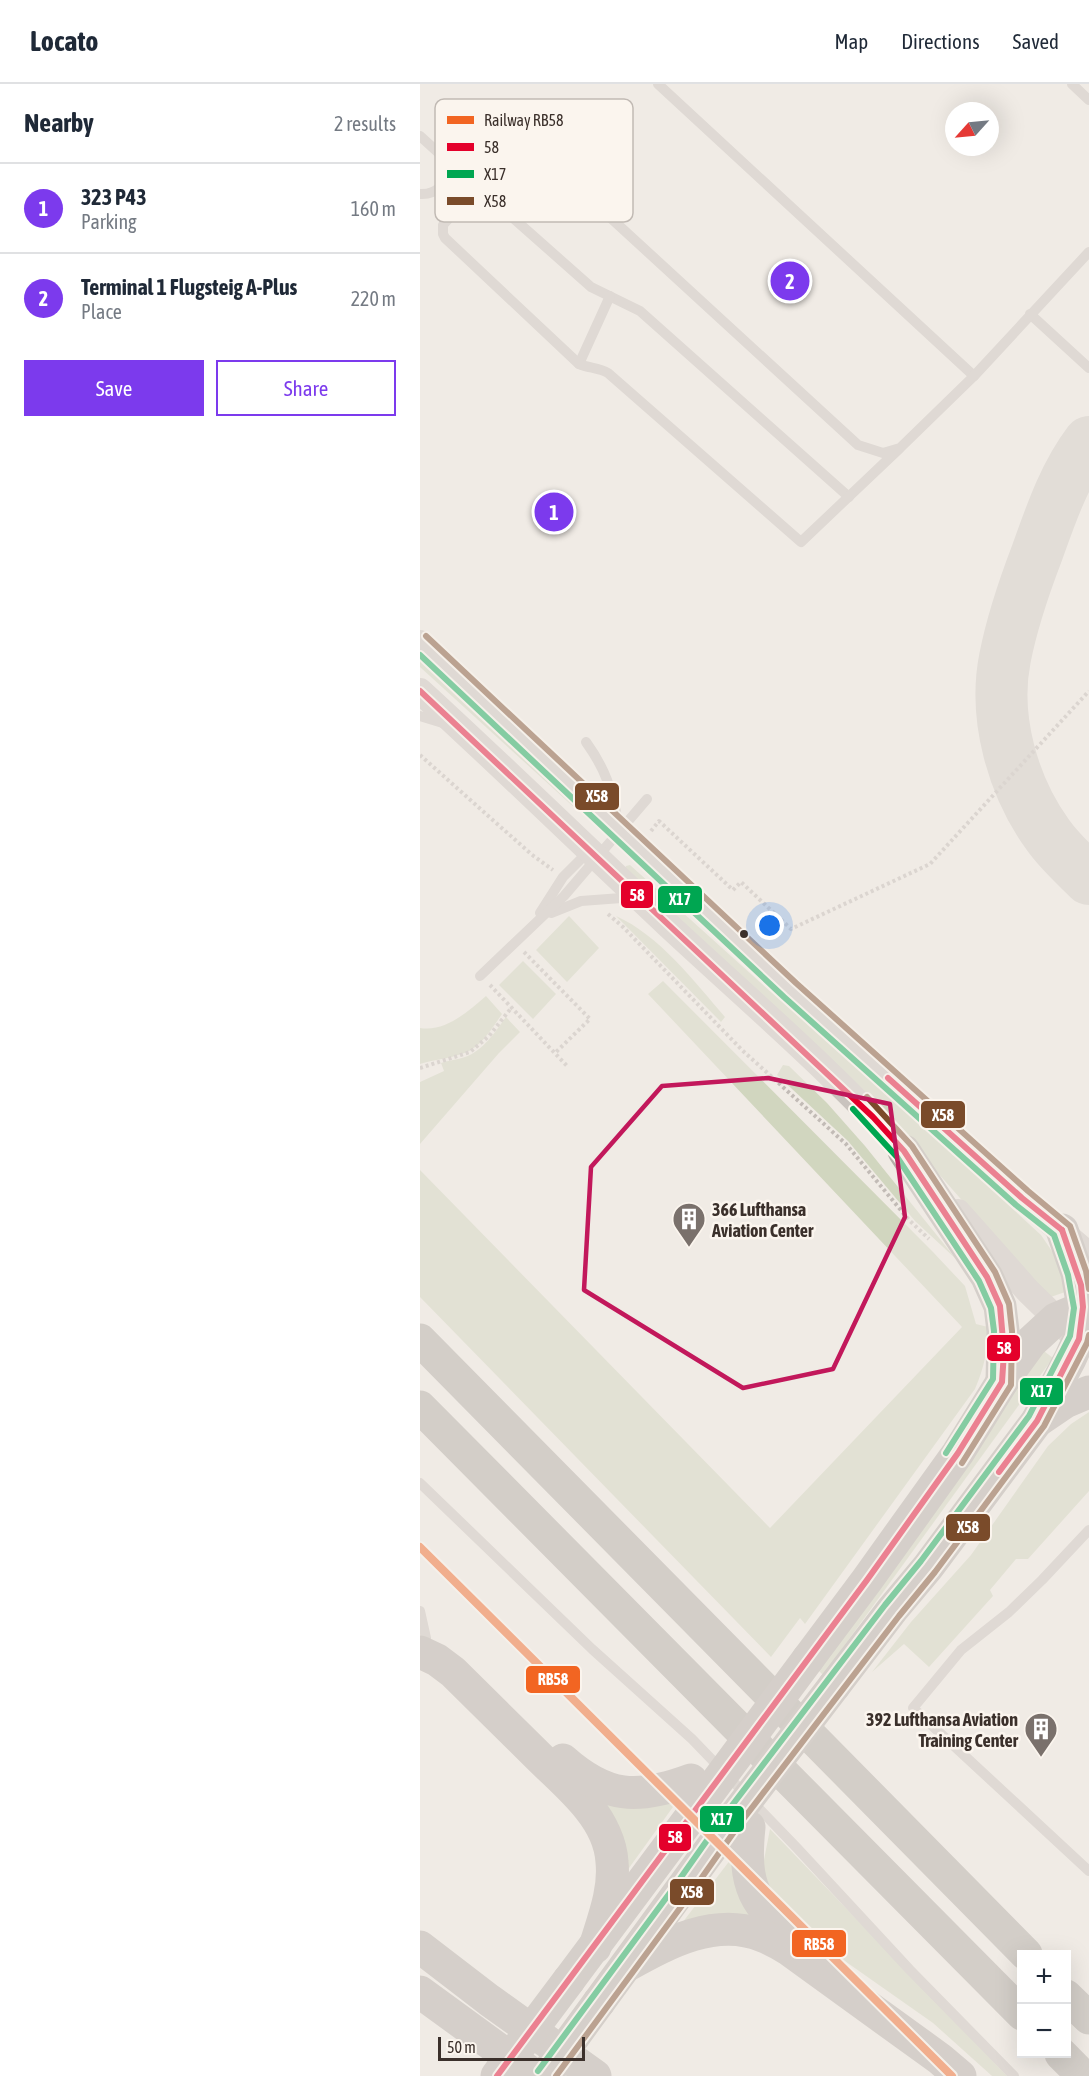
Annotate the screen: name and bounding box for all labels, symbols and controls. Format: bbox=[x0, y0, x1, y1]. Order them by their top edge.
text: Locato bbox=[30, 25, 98, 57]
text: Map bbox=[834, 29, 868, 53]
text: Directions bbox=[901, 29, 980, 53]
text: Saved bbox=[1013, 29, 1059, 53]
legend bbox=[435, 99, 633, 222]
north arrow bbox=[945, 102, 999, 156]
text: Nearby bbox=[24, 108, 94, 138]
text: Railway RB58 bbox=[484, 111, 563, 130]
text: 2 results bbox=[334, 112, 396, 135]
text: 58 bbox=[484, 138, 499, 156]
text: X17 bbox=[484, 165, 506, 183]
text: 323 P43 bbox=[81, 184, 147, 210]
text: X58 bbox=[484, 192, 506, 210]
text: 1 bbox=[39, 197, 48, 220]
text: 160 m bbox=[351, 197, 396, 220]
text: Parking bbox=[81, 210, 137, 233]
pin: 2 bbox=[770, 258, 809, 304]
text: Terminal 1 Flugsteig A-Plus bbox=[81, 274, 297, 300]
text: 2 bbox=[39, 287, 48, 310]
text: 220 m bbox=[351, 287, 396, 310]
text: Place bbox=[81, 300, 122, 323]
button: Save bbox=[24, 360, 204, 416]
button: Share bbox=[216, 360, 396, 416]
pin: 1 bbox=[534, 490, 574, 534]
line badge: X58 bbox=[574, 782, 620, 811]
text: X58 bbox=[585, 787, 609, 805]
line badge: 58 bbox=[620, 880, 654, 909]
line badge: X17 bbox=[657, 885, 703, 914]
text: 58 bbox=[629, 886, 645, 904]
text: X17 bbox=[668, 890, 691, 908]
your location bbox=[755, 911, 784, 940]
unlabelled marker bbox=[738, 928, 750, 940]
line badge: X58 bbox=[920, 1100, 966, 1129]
text: X58 bbox=[931, 1106, 955, 1124]
place label: 366 Lufthansa Aviation Center bbox=[711, 1199, 814, 1241]
building icon: 366 Lufthansa Aviation Center bbox=[671, 1201, 707, 1248]
line badge: 58 bbox=[986, 1334, 1021, 1362]
text: 58 bbox=[996, 1339, 1012, 1357]
line badge: X17 bbox=[1019, 1377, 1064, 1406]
text: X17 bbox=[1030, 1382, 1053, 1400]
line badge: X58 bbox=[945, 1513, 991, 1542]
text: X58 bbox=[956, 1518, 980, 1536]
line badge: RB58 bbox=[525, 1665, 581, 1694]
text: RB58 bbox=[538, 1670, 569, 1688]
place label: 392 Lufthansa Aviation Training Center bbox=[866, 1709, 1019, 1751]
building icon: 392 Lufthansa Aviation Training Center bbox=[1023, 1711, 1059, 1758]
line badge: X17 bbox=[699, 1805, 745, 1833]
text: X17 bbox=[710, 1810, 733, 1828]
line badge: 58 bbox=[658, 1823, 692, 1852]
text: 58 bbox=[667, 1828, 683, 1846]
line badge: X58 bbox=[669, 1878, 715, 1906]
text: X58 bbox=[680, 1883, 704, 1901]
line badge: RB58 bbox=[791, 1929, 847, 1958]
text: RB58 bbox=[804, 1935, 835, 1953]
map controls bbox=[1017, 1950, 1071, 2058]
button: + bbox=[1017, 1950, 1071, 2004]
button: − bbox=[1017, 2004, 1071, 2058]
scale bar bbox=[438, 2034, 585, 2062]
text: 50 m bbox=[447, 2038, 476, 2056]

